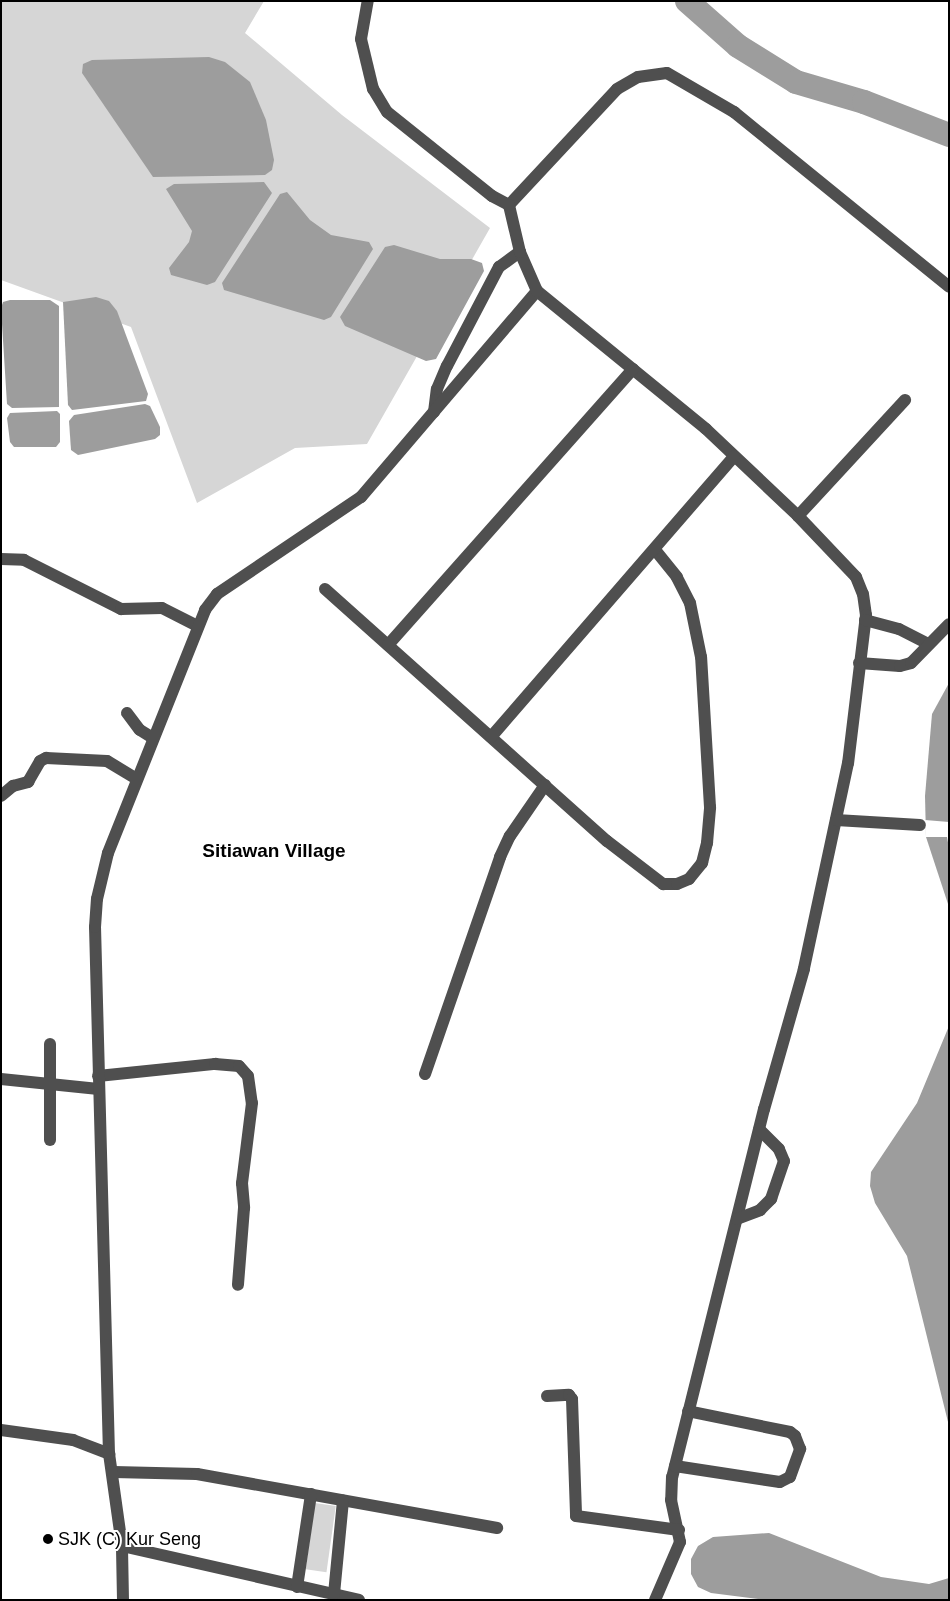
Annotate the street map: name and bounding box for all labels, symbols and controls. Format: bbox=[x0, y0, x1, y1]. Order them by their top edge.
district label: Sitiawan Village bbox=[202, 840, 346, 862]
place label: SJK (C) Kur Seng bbox=[58, 1528, 201, 1550]
marker: SJK (C) Kur Seng bbox=[42, 1533, 54, 1545]

